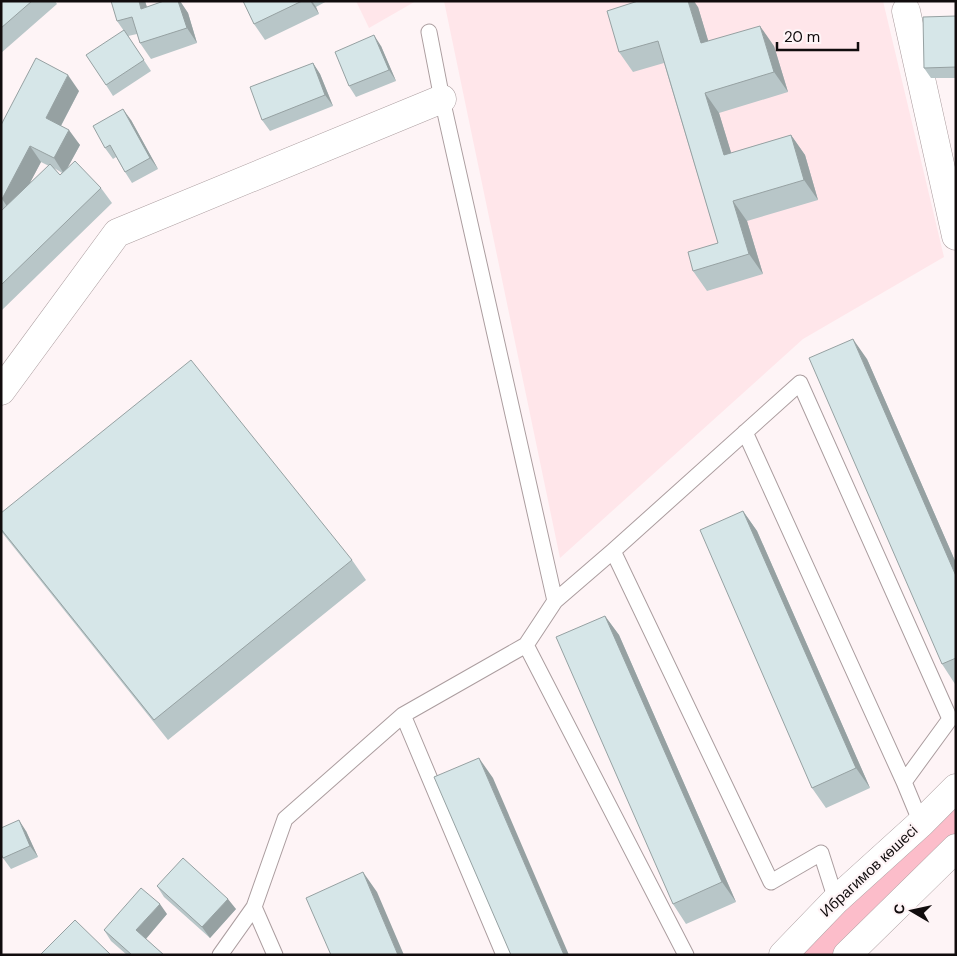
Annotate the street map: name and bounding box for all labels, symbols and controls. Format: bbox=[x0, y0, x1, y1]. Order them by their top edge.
scale bar bbox=[777, 20, 858, 52]
text: 20 m bbox=[784, 27, 820, 47]
street label: Ибрагимов көшесі bbox=[816, 821, 922, 921]
north arrow bbox=[887, 886, 937, 936]
text: С bbox=[889, 903, 909, 915]

